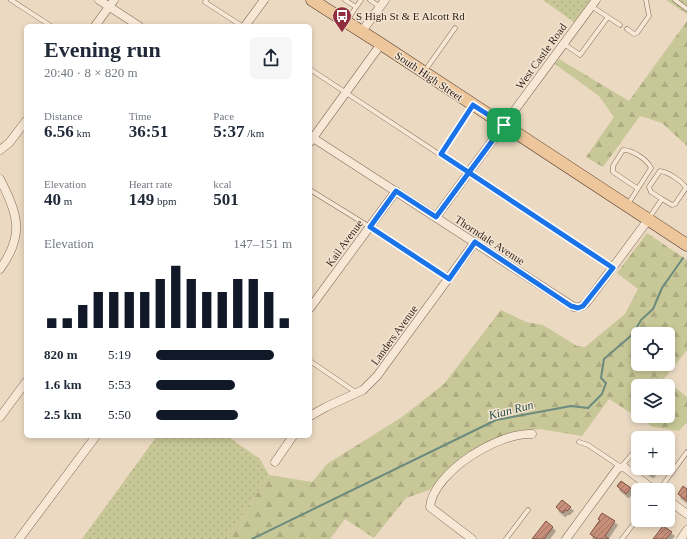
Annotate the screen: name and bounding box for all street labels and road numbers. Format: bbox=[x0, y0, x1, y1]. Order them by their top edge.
street label: West Castle Road bbox=[513, 21, 569, 91]
street label: South High Street bbox=[393, 49, 465, 103]
street label: Thorndale Avenue bbox=[453, 213, 527, 267]
street label: Kail Avenue bbox=[323, 217, 365, 269]
street label: Landers Avenue bbox=[368, 303, 420, 367]

